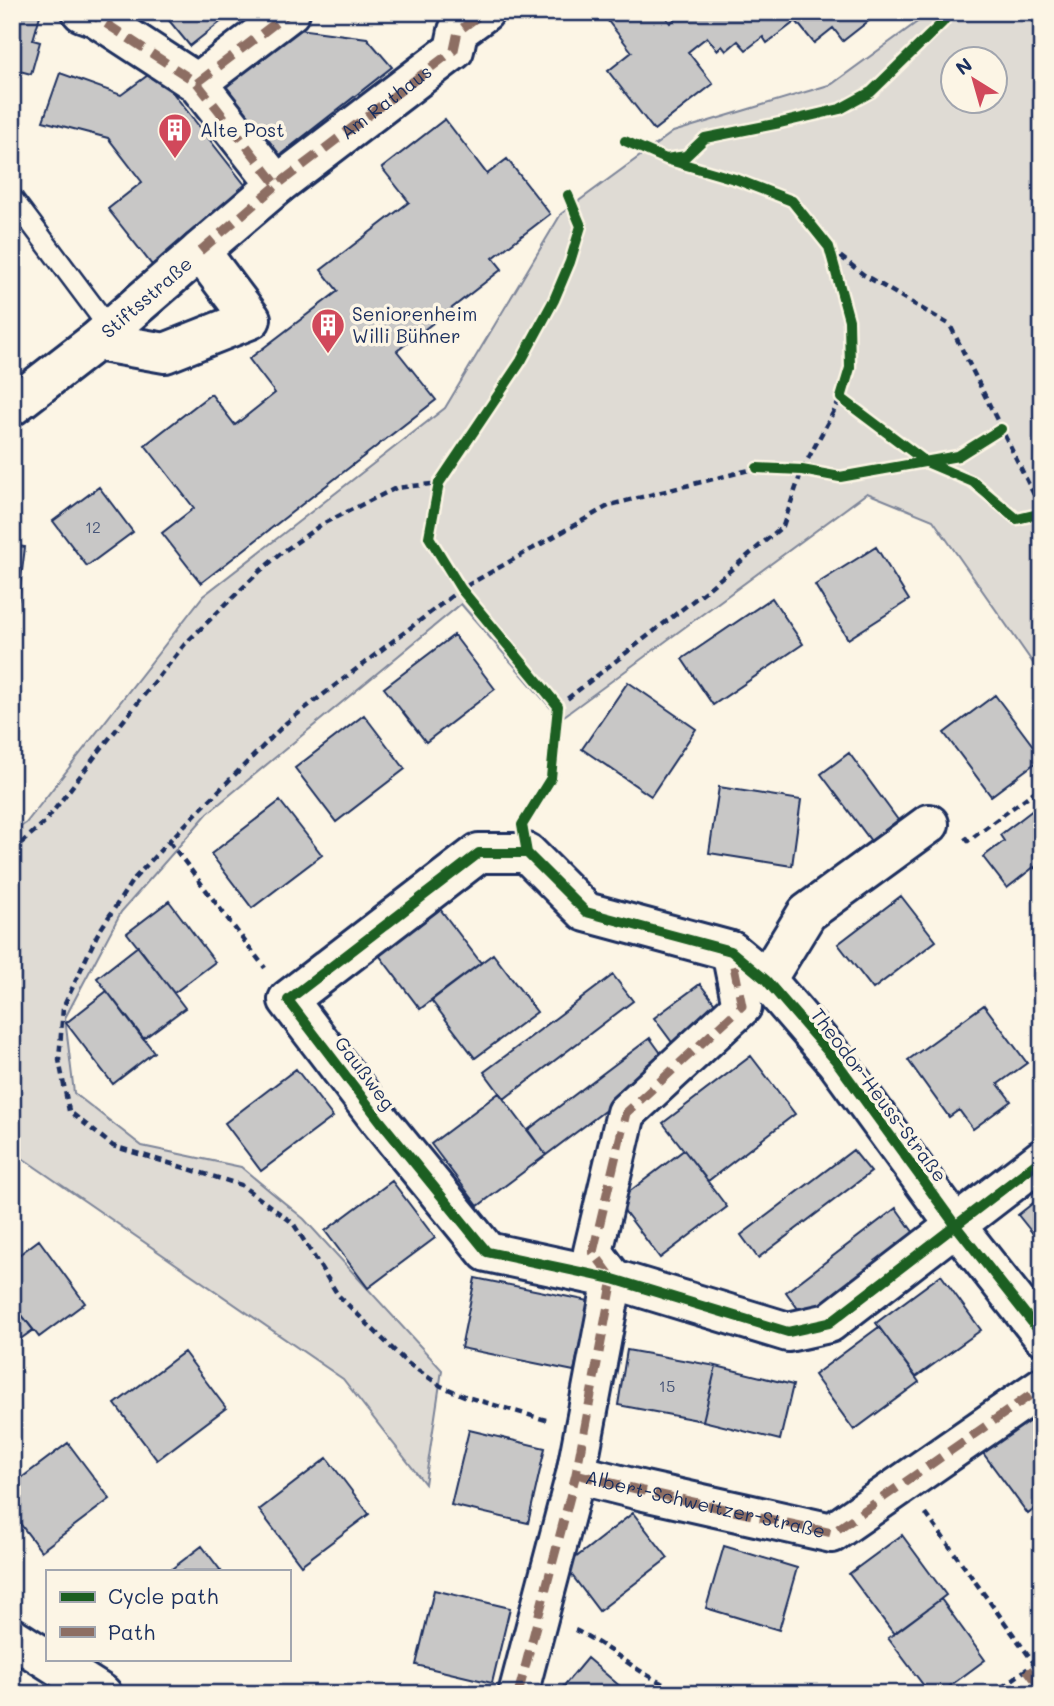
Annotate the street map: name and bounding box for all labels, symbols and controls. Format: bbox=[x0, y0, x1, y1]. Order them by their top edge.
north arrow bbox=[939, 46, 1009, 116]
text: N bbox=[950, 52, 977, 80]
street label: Am Rathaus bbox=[335, 59, 436, 145]
building icon: Alte Post bbox=[156, 111, 194, 160]
place label: Alte Post bbox=[200, 117, 285, 142]
street label: Stiftsstraße bbox=[95, 251, 197, 343]
place label: Seniorenheim Willi Bühner bbox=[352, 301, 477, 348]
building icon: Seniorenheim Willi Bühner bbox=[309, 306, 347, 355]
house number: 12 bbox=[85, 516, 101, 537]
street label: Theodor-Heuss-Straße bbox=[806, 1003, 953, 1187]
street label: Gaußweg bbox=[330, 1031, 401, 1115]
house number: 15 bbox=[659, 1375, 675, 1396]
street label: Albert-Schweitzer-Straße bbox=[583, 1464, 828, 1543]
legend bbox=[46, 1570, 290, 1660]
text: Cycle path bbox=[108, 1582, 218, 1609]
text: Path bbox=[108, 1618, 155, 1645]

